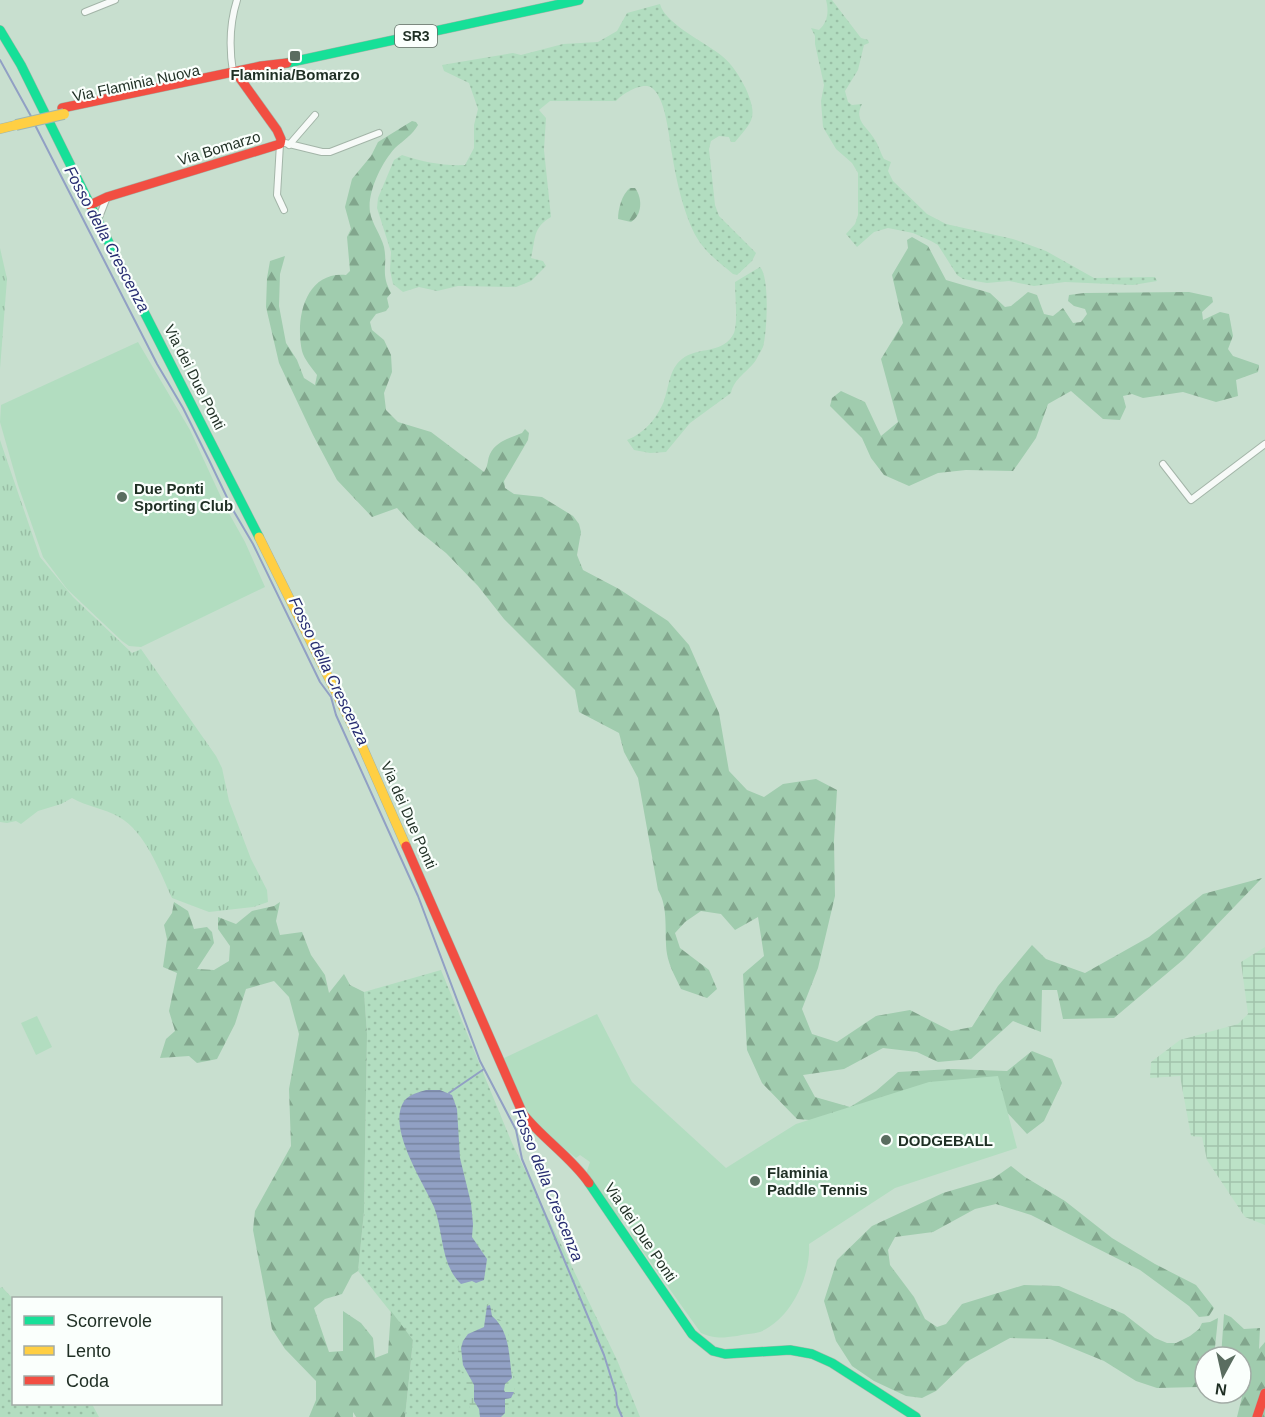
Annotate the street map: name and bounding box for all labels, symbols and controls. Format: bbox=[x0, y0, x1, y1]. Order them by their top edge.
road number: SR3 bbox=[395, 25, 437, 47]
marker: Flaminia/Bomarzo bbox=[288, 49, 302, 63]
street label: Via Flaminia Nuova bbox=[71, 61, 202, 105]
place label: Flaminia/Bomarzo bbox=[230, 66, 360, 83]
street label: Via Bomarzo bbox=[176, 127, 262, 169]
water label: Fosso della Crescenza bbox=[61, 163, 153, 315]
street label: Via dei Due Ponti bbox=[161, 322, 229, 432]
place label: Due Ponti Sporting Club bbox=[134, 480, 233, 514]
marker: Due Ponti Sporting Club bbox=[115, 490, 129, 504]
water label: Fosso della Crescenza bbox=[286, 594, 372, 748]
street label: Via dei Due Ponti bbox=[378, 759, 440, 871]
water label: Fosso della Crescenza bbox=[510, 1106, 586, 1264]
place label: DODGEBALL bbox=[898, 1132, 993, 1149]
marker: DODGEBALL bbox=[879, 1133, 893, 1147]
place label: Flaminia Paddle Tennis bbox=[767, 1164, 868, 1198]
marker: Flaminia Paddle Tennis bbox=[748, 1174, 762, 1188]
street label: Via dei Due Ponti bbox=[602, 1179, 680, 1285]
legend bbox=[12, 1297, 222, 1405]
text: Scorrevole bbox=[66, 1311, 152, 1331]
text: Lento bbox=[66, 1341, 111, 1361]
north arrow bbox=[1193, 1345, 1253, 1405]
text: Coda bbox=[66, 1371, 110, 1391]
text: N bbox=[1214, 1380, 1228, 1399]

